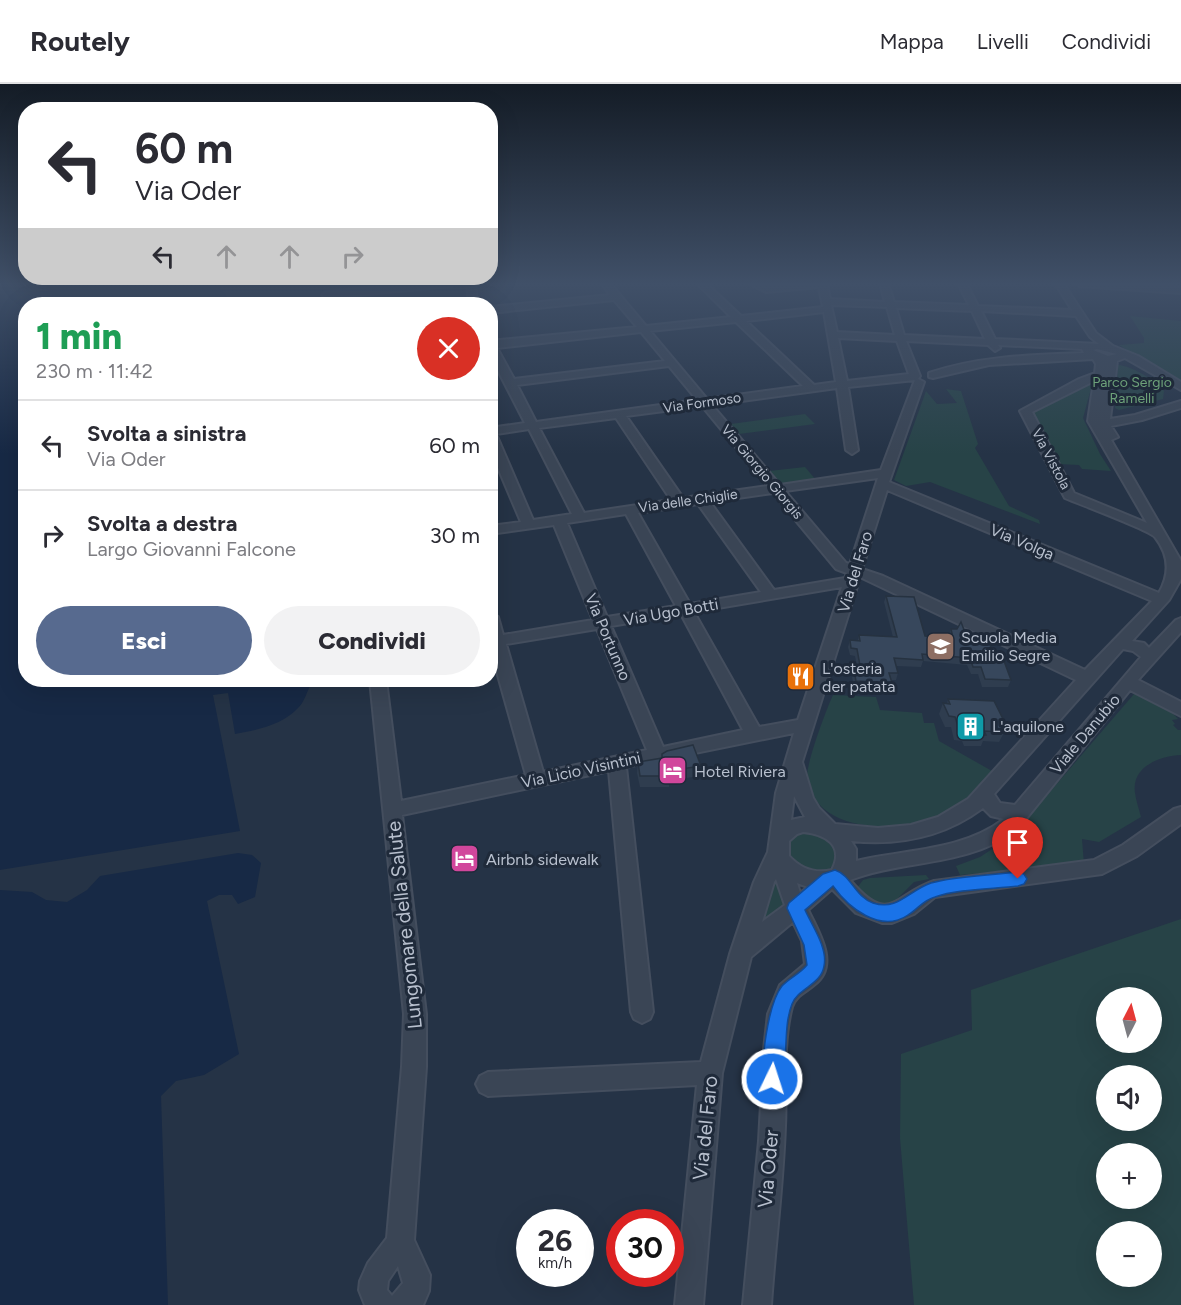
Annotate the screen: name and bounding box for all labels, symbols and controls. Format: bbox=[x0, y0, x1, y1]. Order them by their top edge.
text: Routely bbox=[30, 24, 130, 58]
text: Mappa bbox=[880, 29, 944, 54]
text: Livelli bbox=[977, 29, 1029, 54]
text: Condividi bbox=[1062, 29, 1151, 54]
text: 60 m bbox=[135, 123, 233, 174]
icon: left bbox=[36, 126, 114, 204]
text: Via Oder bbox=[135, 174, 241, 207]
icon: left bbox=[147, 240, 180, 273]
icon: ahead bbox=[210, 240, 243, 273]
icon: ahead bbox=[273, 240, 306, 273]
icon: right bbox=[336, 240, 369, 273]
text: 1 min bbox=[36, 315, 122, 358]
button: close bbox=[417, 317, 480, 380]
text: 230 m · 11:42 bbox=[36, 359, 153, 383]
park label: Parco Sergio Ramelli bbox=[1092, 374, 1172, 407]
street label: Via Formoso bbox=[662, 389, 742, 417]
text: Svolta a sinistra bbox=[87, 420, 246, 447]
street label: Via Giorgio Giorgis bbox=[718, 421, 806, 523]
street label: Via Vistola bbox=[1028, 426, 1074, 492]
icon: left bbox=[36, 429, 69, 462]
text: 60 m bbox=[429, 432, 480, 459]
text: Via Oder bbox=[87, 447, 166, 471]
street label: Via delle Chiglie bbox=[637, 486, 739, 516]
text: Svolta a destra bbox=[87, 510, 237, 537]
icon: right bbox=[36, 519, 69, 552]
street label: Via Volga bbox=[987, 520, 1057, 564]
text: 30 m bbox=[430, 522, 480, 549]
street label: Via del Faro bbox=[834, 529, 876, 615]
text: Largo Giovanni Falcone bbox=[87, 537, 296, 561]
street label: Via Portunno bbox=[581, 591, 635, 683]
street label: Via Ugo Botti bbox=[622, 594, 720, 630]
button: Esci bbox=[36, 606, 252, 675]
button: Condividi bbox=[264, 606, 480, 675]
place label: Scuola Media Emilio Segre bbox=[961, 628, 1057, 665]
school or university icon: Scuola Media Emilio Segre bbox=[924, 630, 956, 662]
place label: L'osteria der patata bbox=[822, 659, 895, 696]
restaurant icon: L'osteria der patata bbox=[785, 661, 817, 693]
street label: Viale Danubio bbox=[1046, 690, 1124, 778]
building icon: L'aquilone bbox=[955, 710, 987, 742]
place label: L'aquilone bbox=[992, 717, 1064, 736]
street label: Via Licio Visintini bbox=[519, 748, 643, 792]
hotel icon: Hotel Riviera bbox=[657, 755, 689, 787]
place label: Hotel Riviera bbox=[694, 762, 786, 781]
pin bbox=[992, 817, 1043, 879]
street label: Lungomare della Salute bbox=[381, 820, 427, 1030]
icon: arrive bbox=[1001, 826, 1034, 859]
hotel icon: Airbnb sidewalk bbox=[449, 843, 481, 875]
place label: Airbnb sidewalk bbox=[486, 850, 599, 869]
north arrow bbox=[1096, 987, 1162, 1053]
map controls bbox=[1096, 987, 1162, 1287]
position arrow bbox=[740, 1047, 804, 1111]
button: sound bbox=[1096, 1065, 1162, 1131]
street label: Via del Faro bbox=[688, 1075, 722, 1181]
street label: Via Oder bbox=[753, 1129, 783, 1209]
button: + bbox=[1096, 1143, 1162, 1209]
speed limit sign: 30 bbox=[606, 1209, 684, 1287]
button: − bbox=[1096, 1221, 1162, 1287]
text: 26 bbox=[538, 1222, 572, 1259]
text: km/h bbox=[538, 1254, 572, 1272]

